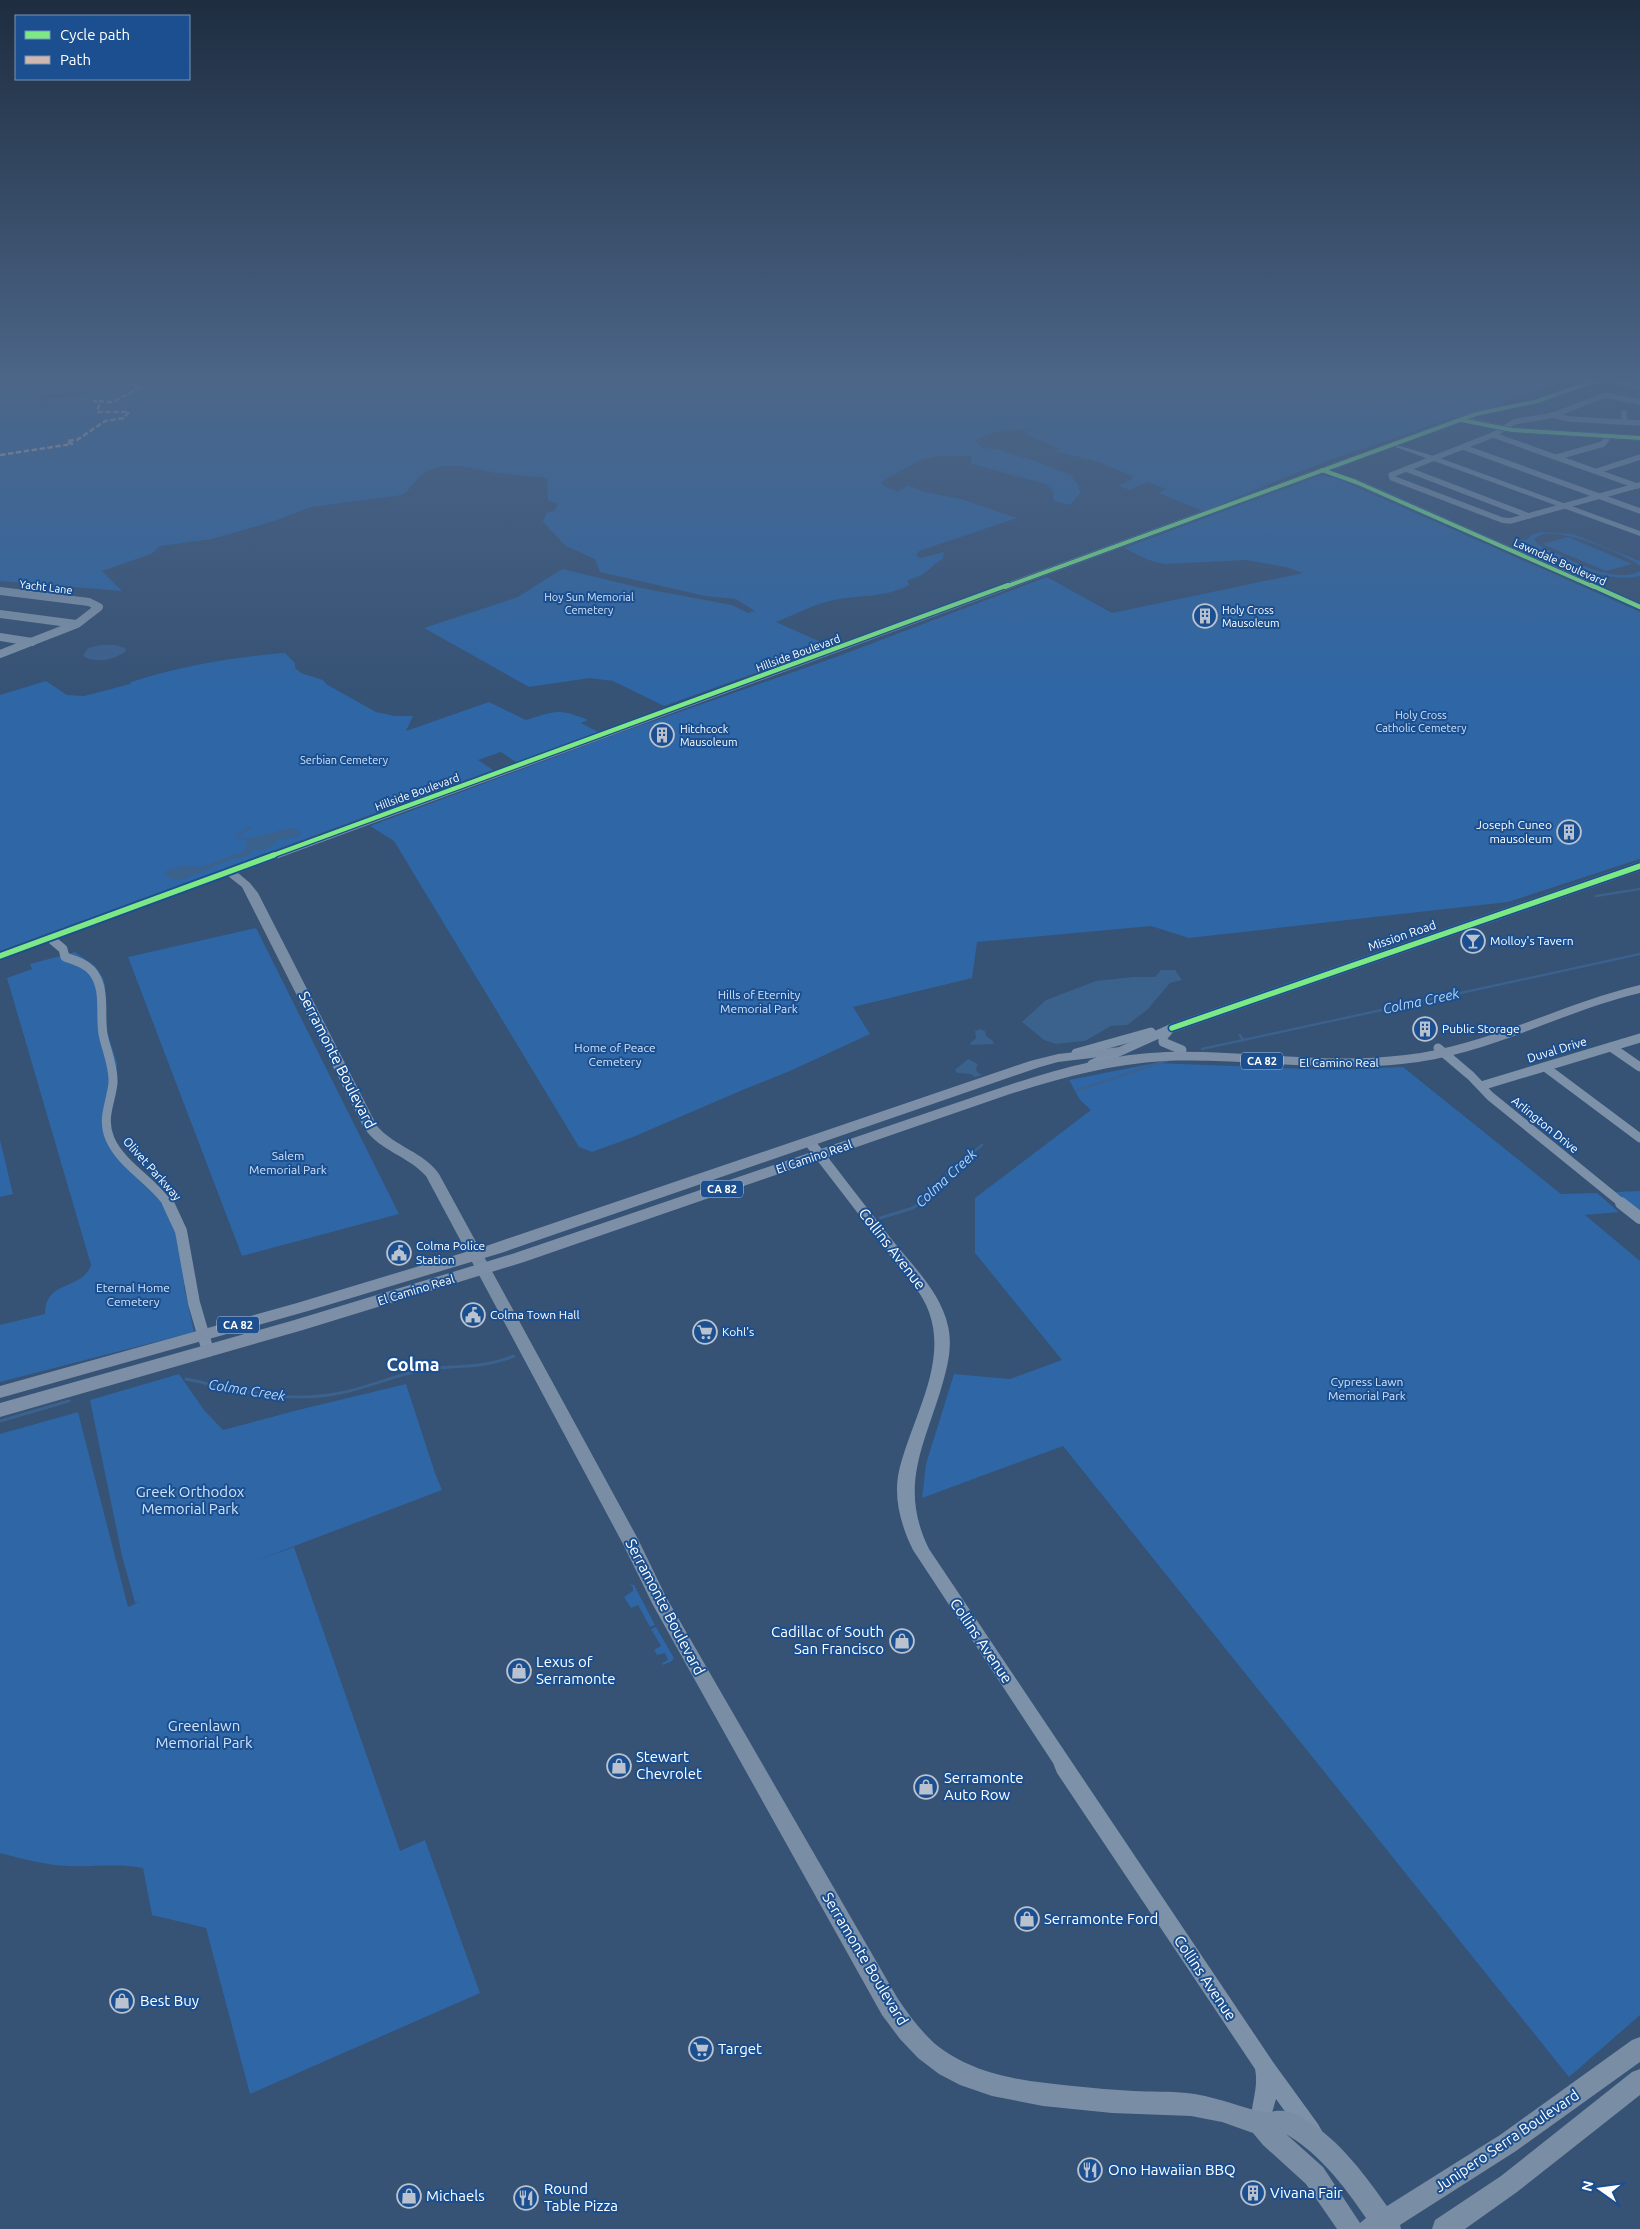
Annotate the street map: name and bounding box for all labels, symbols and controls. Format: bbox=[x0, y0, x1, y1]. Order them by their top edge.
legend bbox=[15, 15, 190, 80]
text: Cycle path bbox=[60, 26, 130, 43]
text: Path bbox=[60, 51, 91, 68]
street label: Lawndale Boulevard bbox=[1512, 536, 1608, 588]
street label: Yacht Lane bbox=[19, 578, 73, 596]
park label: Hoy Sun Memorial Cemetery bbox=[544, 591, 634, 616]
building icon: Holy Cross Mausoleum bbox=[1192, 603, 1218, 629]
place label: Holy Cross Mausoleum bbox=[1222, 604, 1279, 629]
street label: Hillside Boulevard bbox=[754, 632, 842, 674]
park label: Holy Cross Catholic Cemetery bbox=[1375, 709, 1467, 734]
building icon: Hitchcock Mausoleum bbox=[649, 722, 675, 748]
place label: Hitchcock Mausoleum bbox=[680, 723, 737, 748]
park label: Serbian Cemetery bbox=[300, 754, 389, 766]
street label: Hillside Boulevard bbox=[373, 771, 461, 813]
place label: Joseph Cuneo mausoleum bbox=[1476, 818, 1552, 845]
building icon: Joseph Cuneo mausoleum bbox=[1556, 819, 1582, 845]
street label: Mission Road bbox=[1366, 918, 1438, 953]
bar icon: Molloy's Tavern bbox=[1460, 928, 1486, 954]
place label: Molloy's Tavern bbox=[1490, 934, 1574, 947]
water label: Colma Creek bbox=[1381, 985, 1461, 1017]
street label: Serramonte Boulevard bbox=[295, 988, 379, 1131]
park label: Hills of Eternity Memorial Park bbox=[718, 988, 801, 1015]
building icon: Public Storage bbox=[1412, 1016, 1438, 1042]
place label: Public Storage bbox=[1442, 1022, 1520, 1035]
street label: Duval Drive bbox=[1526, 1034, 1588, 1065]
park label: Home of Peace Cemetery bbox=[574, 1041, 656, 1068]
road number: CA 82 bbox=[1241, 1052, 1283, 1070]
street label: El Camino Real bbox=[1299, 1056, 1379, 1069]
street label: Arlington Drive bbox=[1509, 1094, 1581, 1155]
street label: Olivet Parkway bbox=[121, 1134, 184, 1203]
street label: El Camino Real bbox=[774, 1137, 854, 1176]
water label: Colma Creek bbox=[912, 1145, 980, 1210]
park label: Salem Memorial Park bbox=[249, 1149, 327, 1176]
road number: CA 82 bbox=[701, 1180, 743, 1198]
street label: Collins Avenue bbox=[855, 1205, 929, 1293]
place label: Colma Police Station bbox=[416, 1239, 485, 1266]
public building icon: Colma Police Station bbox=[386, 1240, 412, 1266]
street label: El Camino Real bbox=[376, 1272, 456, 1307]
park label: Eternal Home Cemetery bbox=[96, 1281, 170, 1308]
public building icon: Colma Town Hall bbox=[460, 1302, 486, 1328]
place label: Colma Town Hall bbox=[490, 1308, 580, 1321]
road number: CA 82 bbox=[217, 1316, 259, 1334]
supermarket icon: Kohl's bbox=[692, 1319, 718, 1345]
place label: Kohl's bbox=[722, 1325, 754, 1338]
district label: Colma bbox=[387, 1354, 439, 1374]
park label: Cypress Lawn Memorial Park bbox=[1328, 1375, 1406, 1402]
water label: Colma Creek bbox=[207, 1376, 287, 1404]
park label: Greek Orthodox Memorial Park bbox=[136, 1483, 245, 1517]
street label: Serramonte Boulevard bbox=[622, 1536, 709, 1678]
street label: Collins Avenue bbox=[947, 1595, 1016, 1686]
place label: Cadillac of South San Francisco bbox=[771, 1623, 884, 1657]
shop icon: Cadillac of South San Francisco bbox=[889, 1628, 915, 1654]
place label: Lexus of Serramonte bbox=[536, 1653, 616, 1687]
shop icon: Lexus of Serramonte bbox=[506, 1658, 532, 1684]
park label: Greenlawn Memorial Park bbox=[155, 1717, 253, 1751]
place label: Stewart Chevrolet bbox=[636, 1748, 702, 1782]
shop icon: Stewart Chevrolet bbox=[606, 1753, 632, 1779]
place label: Serramonte Auto Row bbox=[944, 1769, 1024, 1803]
shop icon: Serramonte Auto Row bbox=[913, 1774, 939, 1800]
street label: Serramonte Boulevard bbox=[819, 1889, 912, 2028]
shop icon: Serramonte Ford bbox=[1014, 1906, 1040, 1932]
place label: Serramonte Ford bbox=[1044, 1910, 1158, 1927]
street label: Collins Avenue bbox=[1171, 1932, 1240, 2023]
shop icon: Best Buy bbox=[109, 1988, 135, 2014]
place label: Best Buy bbox=[140, 1992, 199, 2009]
supermarket icon: Target bbox=[688, 2036, 714, 2062]
place label: Target bbox=[718, 2040, 762, 2057]
street label: Junipero Serra Boulevard bbox=[1431, 2086, 1582, 2195]
restaurant icon: Ono Hawaiian BBQ bbox=[1077, 2157, 1103, 2183]
place label: Ono Hawaiian BBQ bbox=[1108, 2161, 1236, 2178]
north arrow bbox=[1575, 2164, 1625, 2214]
text: N bbox=[1578, 2179, 1596, 2193]
place label: Round Table Pizza bbox=[544, 2180, 618, 2214]
building icon: Vivana Fair bbox=[1240, 2180, 1266, 2206]
shop icon: Michaels bbox=[396, 2183, 422, 2209]
place label: Vivana Fair bbox=[1270, 2184, 1343, 2201]
restaurant icon: Round Table Pizza bbox=[513, 2185, 539, 2211]
place label: Michaels bbox=[426, 2187, 485, 2204]

